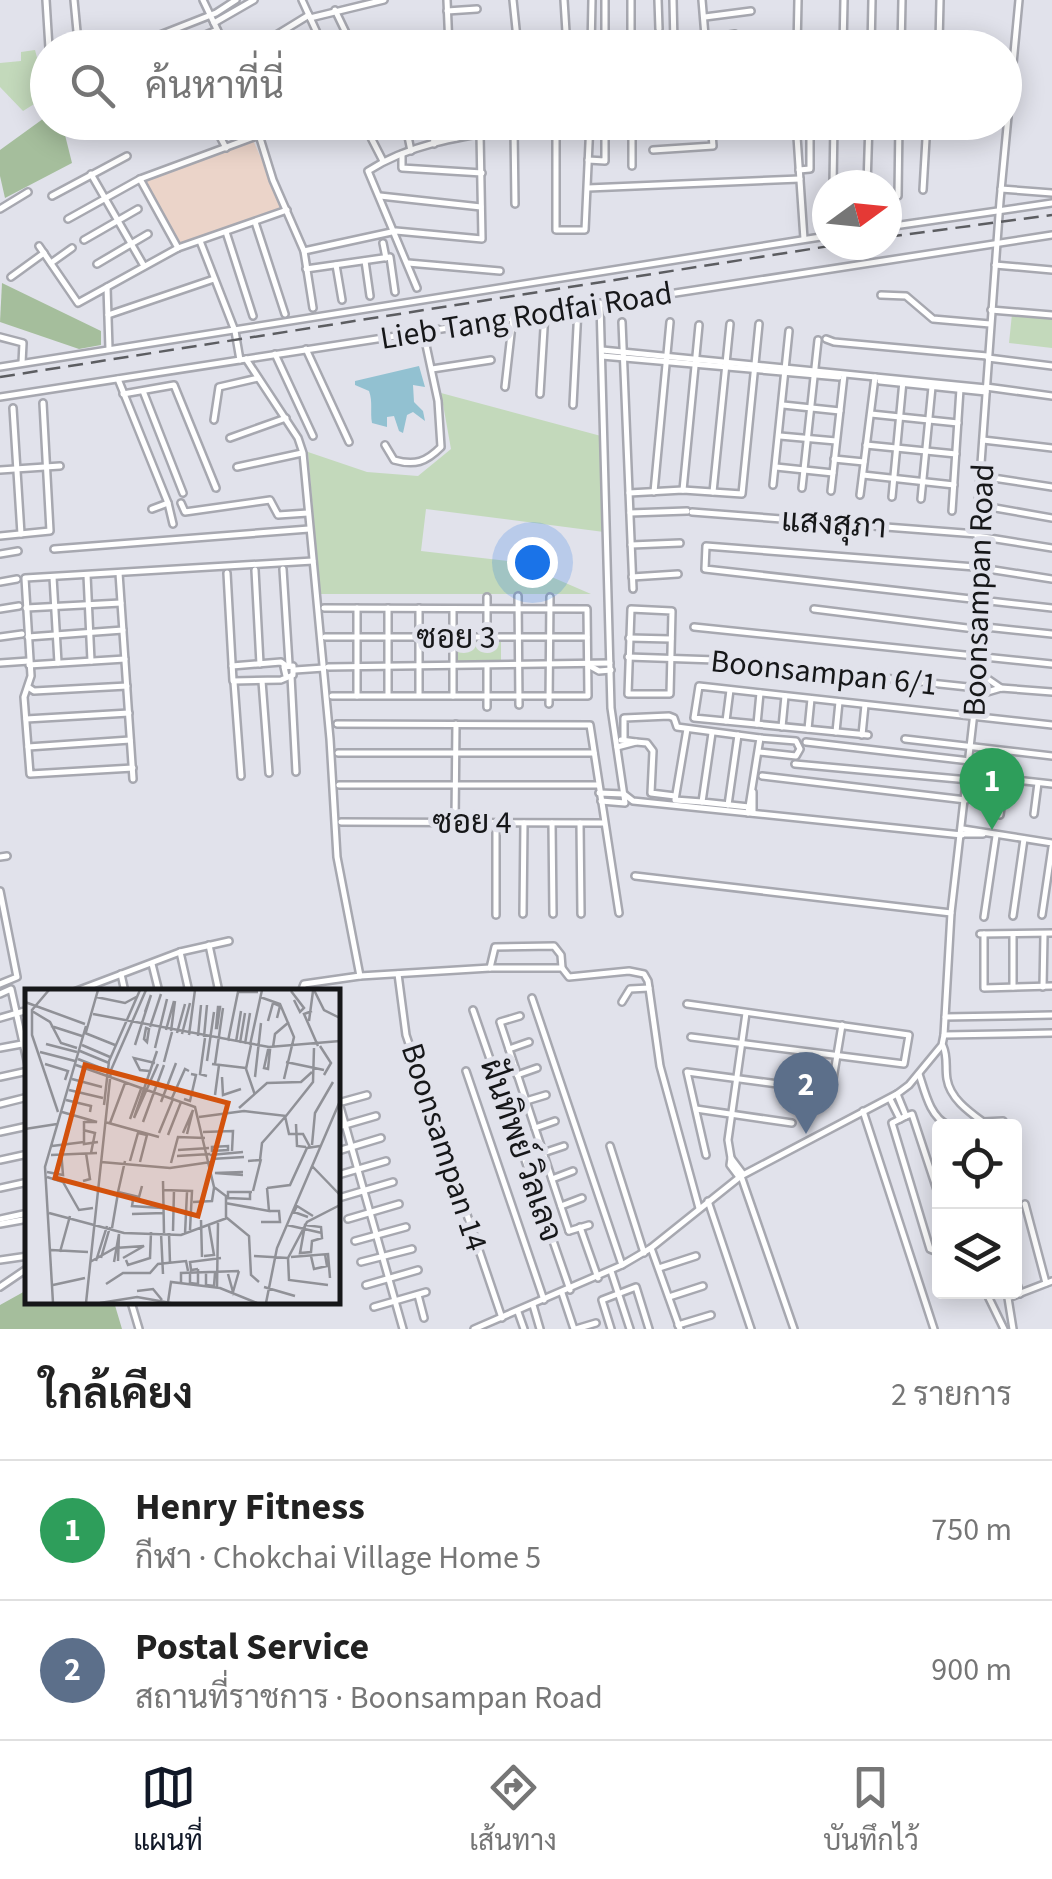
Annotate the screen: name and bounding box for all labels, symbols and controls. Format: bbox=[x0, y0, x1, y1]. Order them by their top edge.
search box bbox=[30, 30, 1022, 140]
icon: search bbox=[65, 58, 120, 113]
text: ค้นหาที่นี่ bbox=[145, 59, 284, 113]
north arrow bbox=[812, 170, 902, 260]
street label: Lieb Tang Rodfai Road bbox=[377, 270, 676, 362]
street label: Boonsampan Road bbox=[952, 463, 1006, 717]
street label: แสงสุภา bbox=[780, 497, 888, 551]
your location bbox=[507, 537, 558, 588]
street label: ซอย 3 bbox=[416, 615, 496, 661]
street label: Boonsampan 6/1 bbox=[708, 638, 939, 708]
pin: 1 bbox=[960, 748, 1024, 830]
street label: ซอย 4 bbox=[432, 800, 512, 846]
inset map bbox=[25, 989, 340, 1304]
street label: Boonsampan 14 bbox=[389, 1037, 499, 1257]
pin: 2 bbox=[774, 1052, 838, 1134]
street label: ฝันทิพย์ วิลเลจ bbox=[468, 1053, 574, 1248]
map controls bbox=[932, 1119, 1022, 1299]
button: locate bbox=[932, 1119, 1022, 1209]
button: layers bbox=[932, 1209, 1022, 1299]
text: ใกล้เคียง bbox=[40, 1365, 193, 1425]
text: 2 รายการ bbox=[891, 1372, 1012, 1418]
text: Henry Fitness bbox=[135, 1480, 365, 1534]
text: 1 bbox=[64, 1507, 81, 1553]
text: 750 m bbox=[931, 1507, 1012, 1553]
text: กีฬา · Chokchai Village Home 5 bbox=[135, 1535, 541, 1581]
text: Postal Service bbox=[135, 1620, 369, 1674]
text: 2 bbox=[64, 1647, 81, 1693]
text: 900 m bbox=[931, 1647, 1012, 1693]
text: สถานที่ราชการ · Boonsampan Road bbox=[135, 1675, 603, 1721]
tab: แผนที่ bbox=[133, 1760, 203, 1861]
tab: เส้นทาง bbox=[469, 1760, 557, 1861]
tab: บันทึกไว้ bbox=[823, 1760, 919, 1861]

